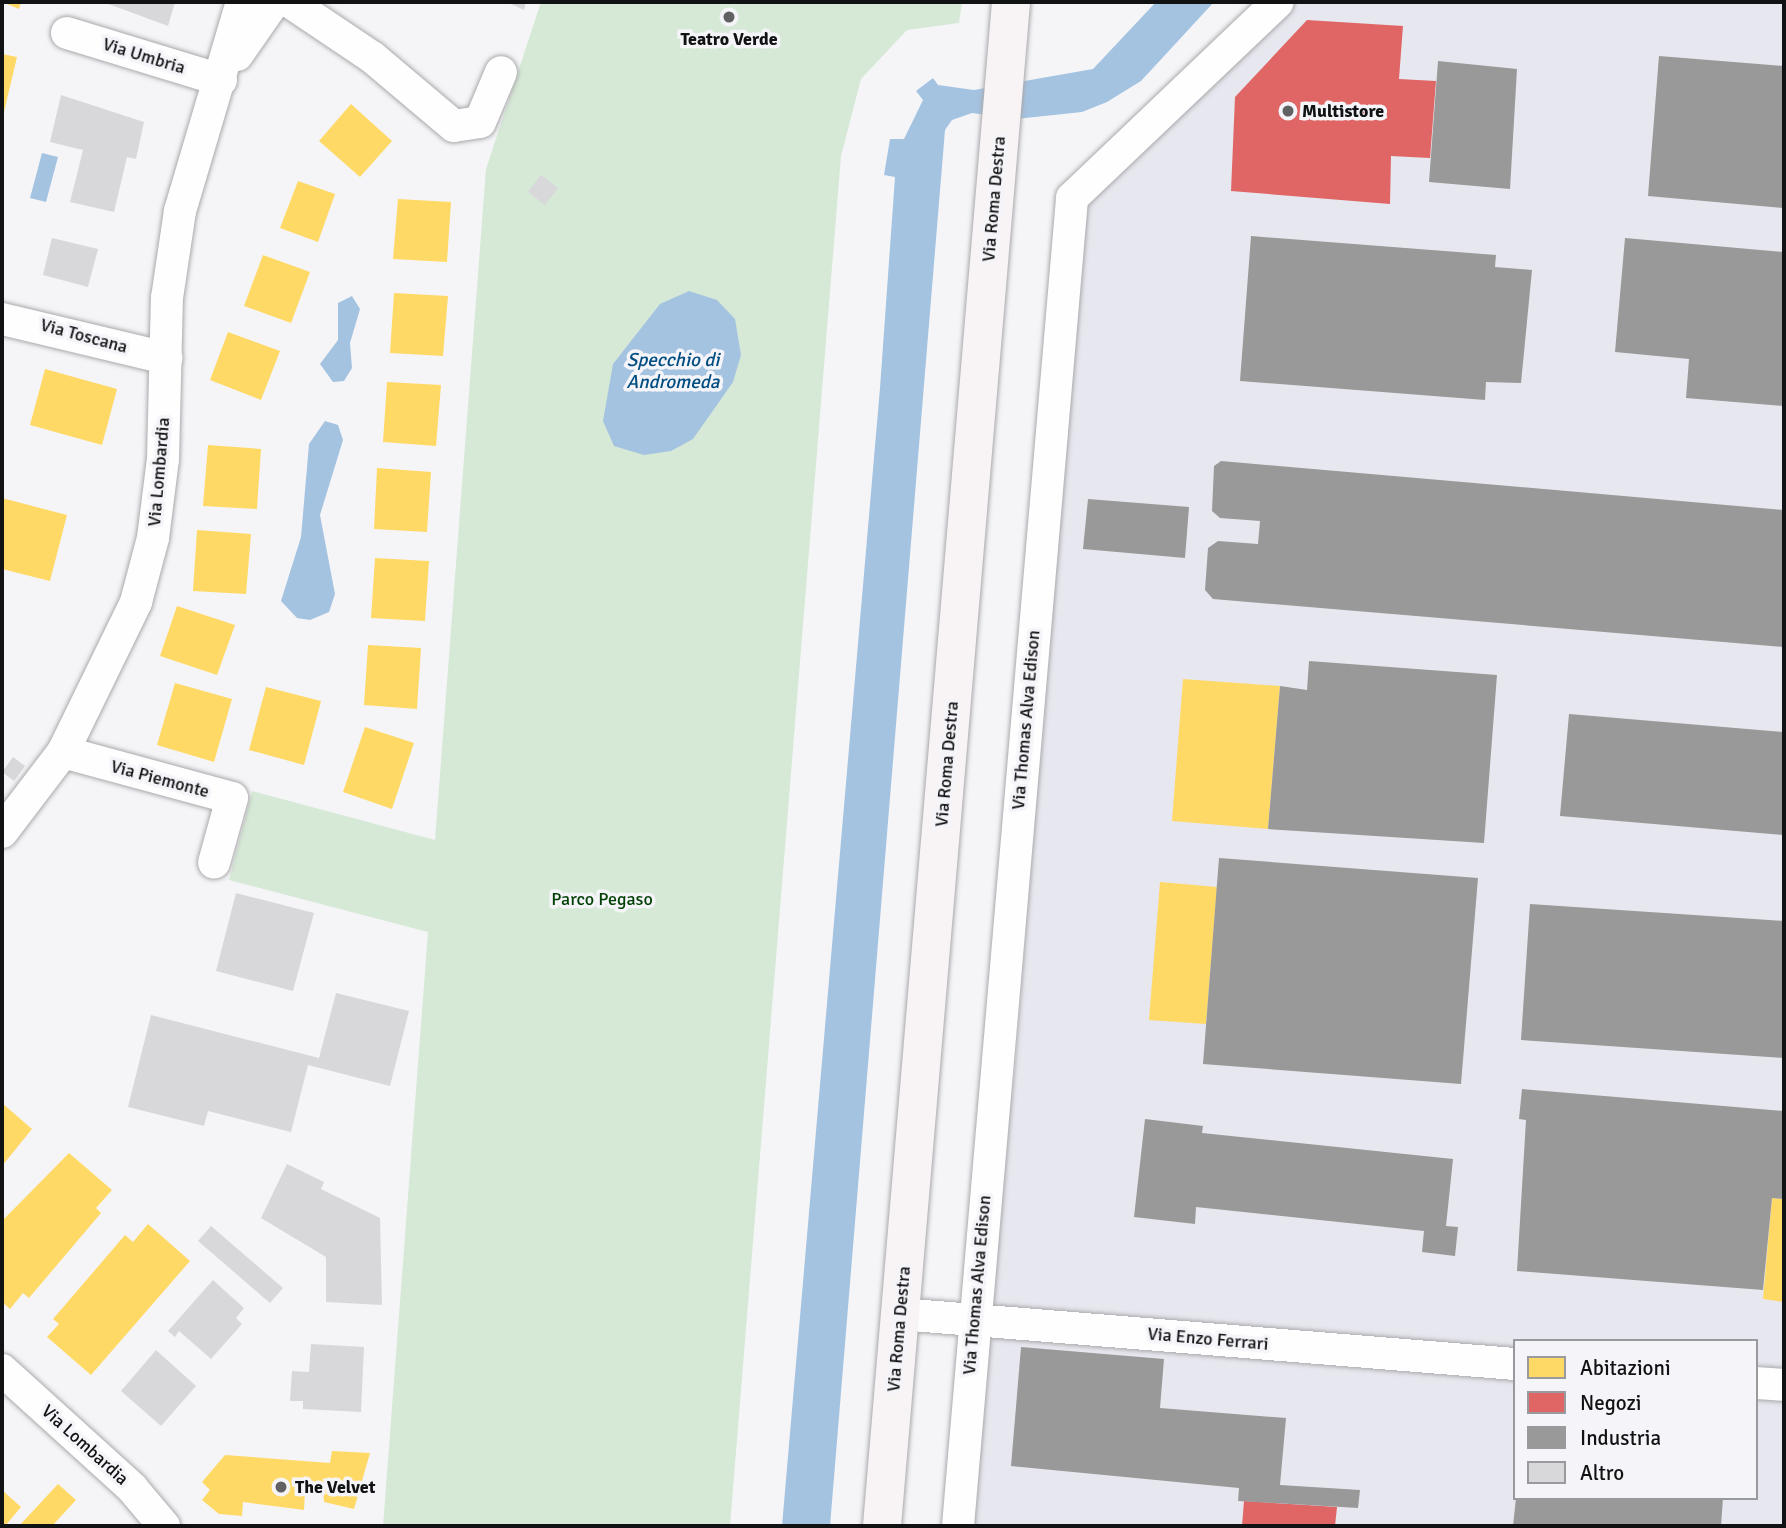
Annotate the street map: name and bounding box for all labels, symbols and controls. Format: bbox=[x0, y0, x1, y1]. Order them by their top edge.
marker: Teatro Verde bbox=[721, 9, 737, 25]
place label: Teatro Verde bbox=[680, 28, 778, 50]
street label: Via Umbria bbox=[100, 33, 188, 79]
place label: Multistore bbox=[1302, 100, 1384, 122]
marker: Multistore bbox=[1280, 103, 1296, 119]
street label: Via Roma Destra bbox=[978, 135, 1010, 263]
street label: Via Toscana bbox=[38, 314, 130, 358]
water label: Specchio di Andromeda bbox=[627, 350, 719, 394]
street label: Via Lombardia bbox=[143, 417, 175, 527]
street label: Via Thomas Alva Edison bbox=[1007, 629, 1045, 811]
street label: Via Roma Destra bbox=[931, 700, 963, 828]
street label: Via Piemonte bbox=[108, 755, 212, 803]
park label: Parco Pegaso bbox=[551, 888, 653, 910]
street label: Via Thomas Alva Edison bbox=[958, 1194, 996, 1376]
street label: Via Roma Destra bbox=[883, 1265, 915, 1393]
street label: Via Enzo Ferrari bbox=[1147, 1323, 1269, 1355]
legend bbox=[1513, 1339, 1758, 1500]
text: Abitazioni bbox=[1580, 1355, 1671, 1381]
text: Negozi bbox=[1580, 1390, 1642, 1416]
street label: Via Lombardia bbox=[37, 1400, 133, 1490]
text: Industria bbox=[1580, 1425, 1661, 1451]
text: Altro bbox=[1580, 1460, 1624, 1486]
place label: The Velvet bbox=[295, 1476, 375, 1498]
marker: The Velvet bbox=[273, 1479, 289, 1495]

